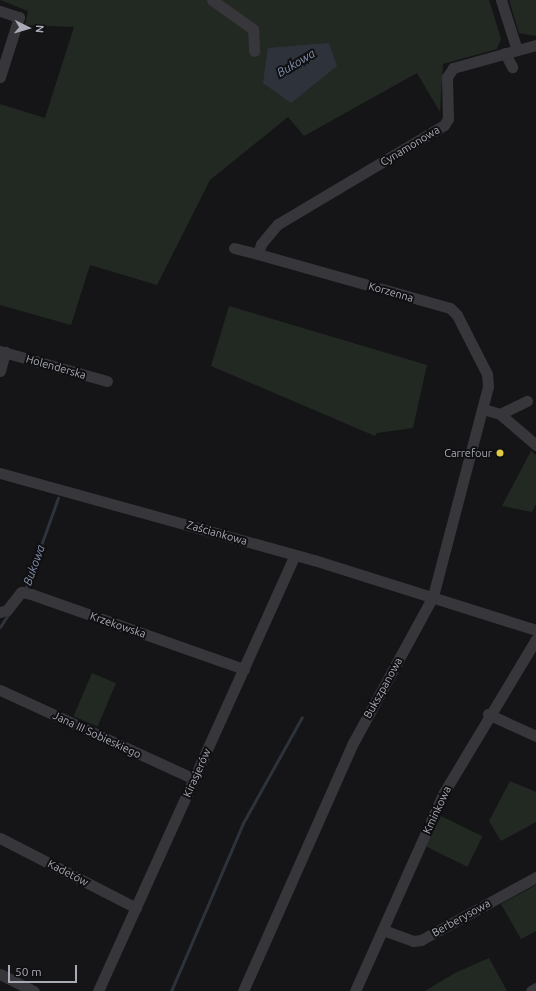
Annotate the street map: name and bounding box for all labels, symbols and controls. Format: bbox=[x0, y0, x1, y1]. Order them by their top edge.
north arrow bbox=[8, 8, 48, 48]
text: N bbox=[34, 24, 46, 34]
water label: Bukowa bbox=[274, 46, 318, 80]
street label: Cynamonowa bbox=[378, 123, 442, 169]
street label: Korzenna bbox=[367, 279, 415, 305]
street label: Holenderska bbox=[24, 352, 88, 382]
place label: Carrefour bbox=[444, 446, 492, 460]
marker: Carrefour bbox=[495, 448, 505, 458]
street label: Zaściankowa bbox=[185, 518, 249, 548]
water label: Bukowa bbox=[20, 543, 48, 587]
street label: Krzekowska bbox=[88, 609, 148, 641]
street label: Bukszpanowa bbox=[361, 655, 405, 721]
street label: Jana III Sobieskiego bbox=[51, 709, 143, 761]
street label: Kirasjerów bbox=[180, 747, 214, 799]
street label: Kminkowa bbox=[420, 784, 454, 836]
street label: Kadetów bbox=[45, 857, 91, 889]
street label: Berberysowa bbox=[429, 897, 493, 939]
scale bar bbox=[10, 957, 79, 983]
text: 50 m bbox=[15, 965, 42, 978]

